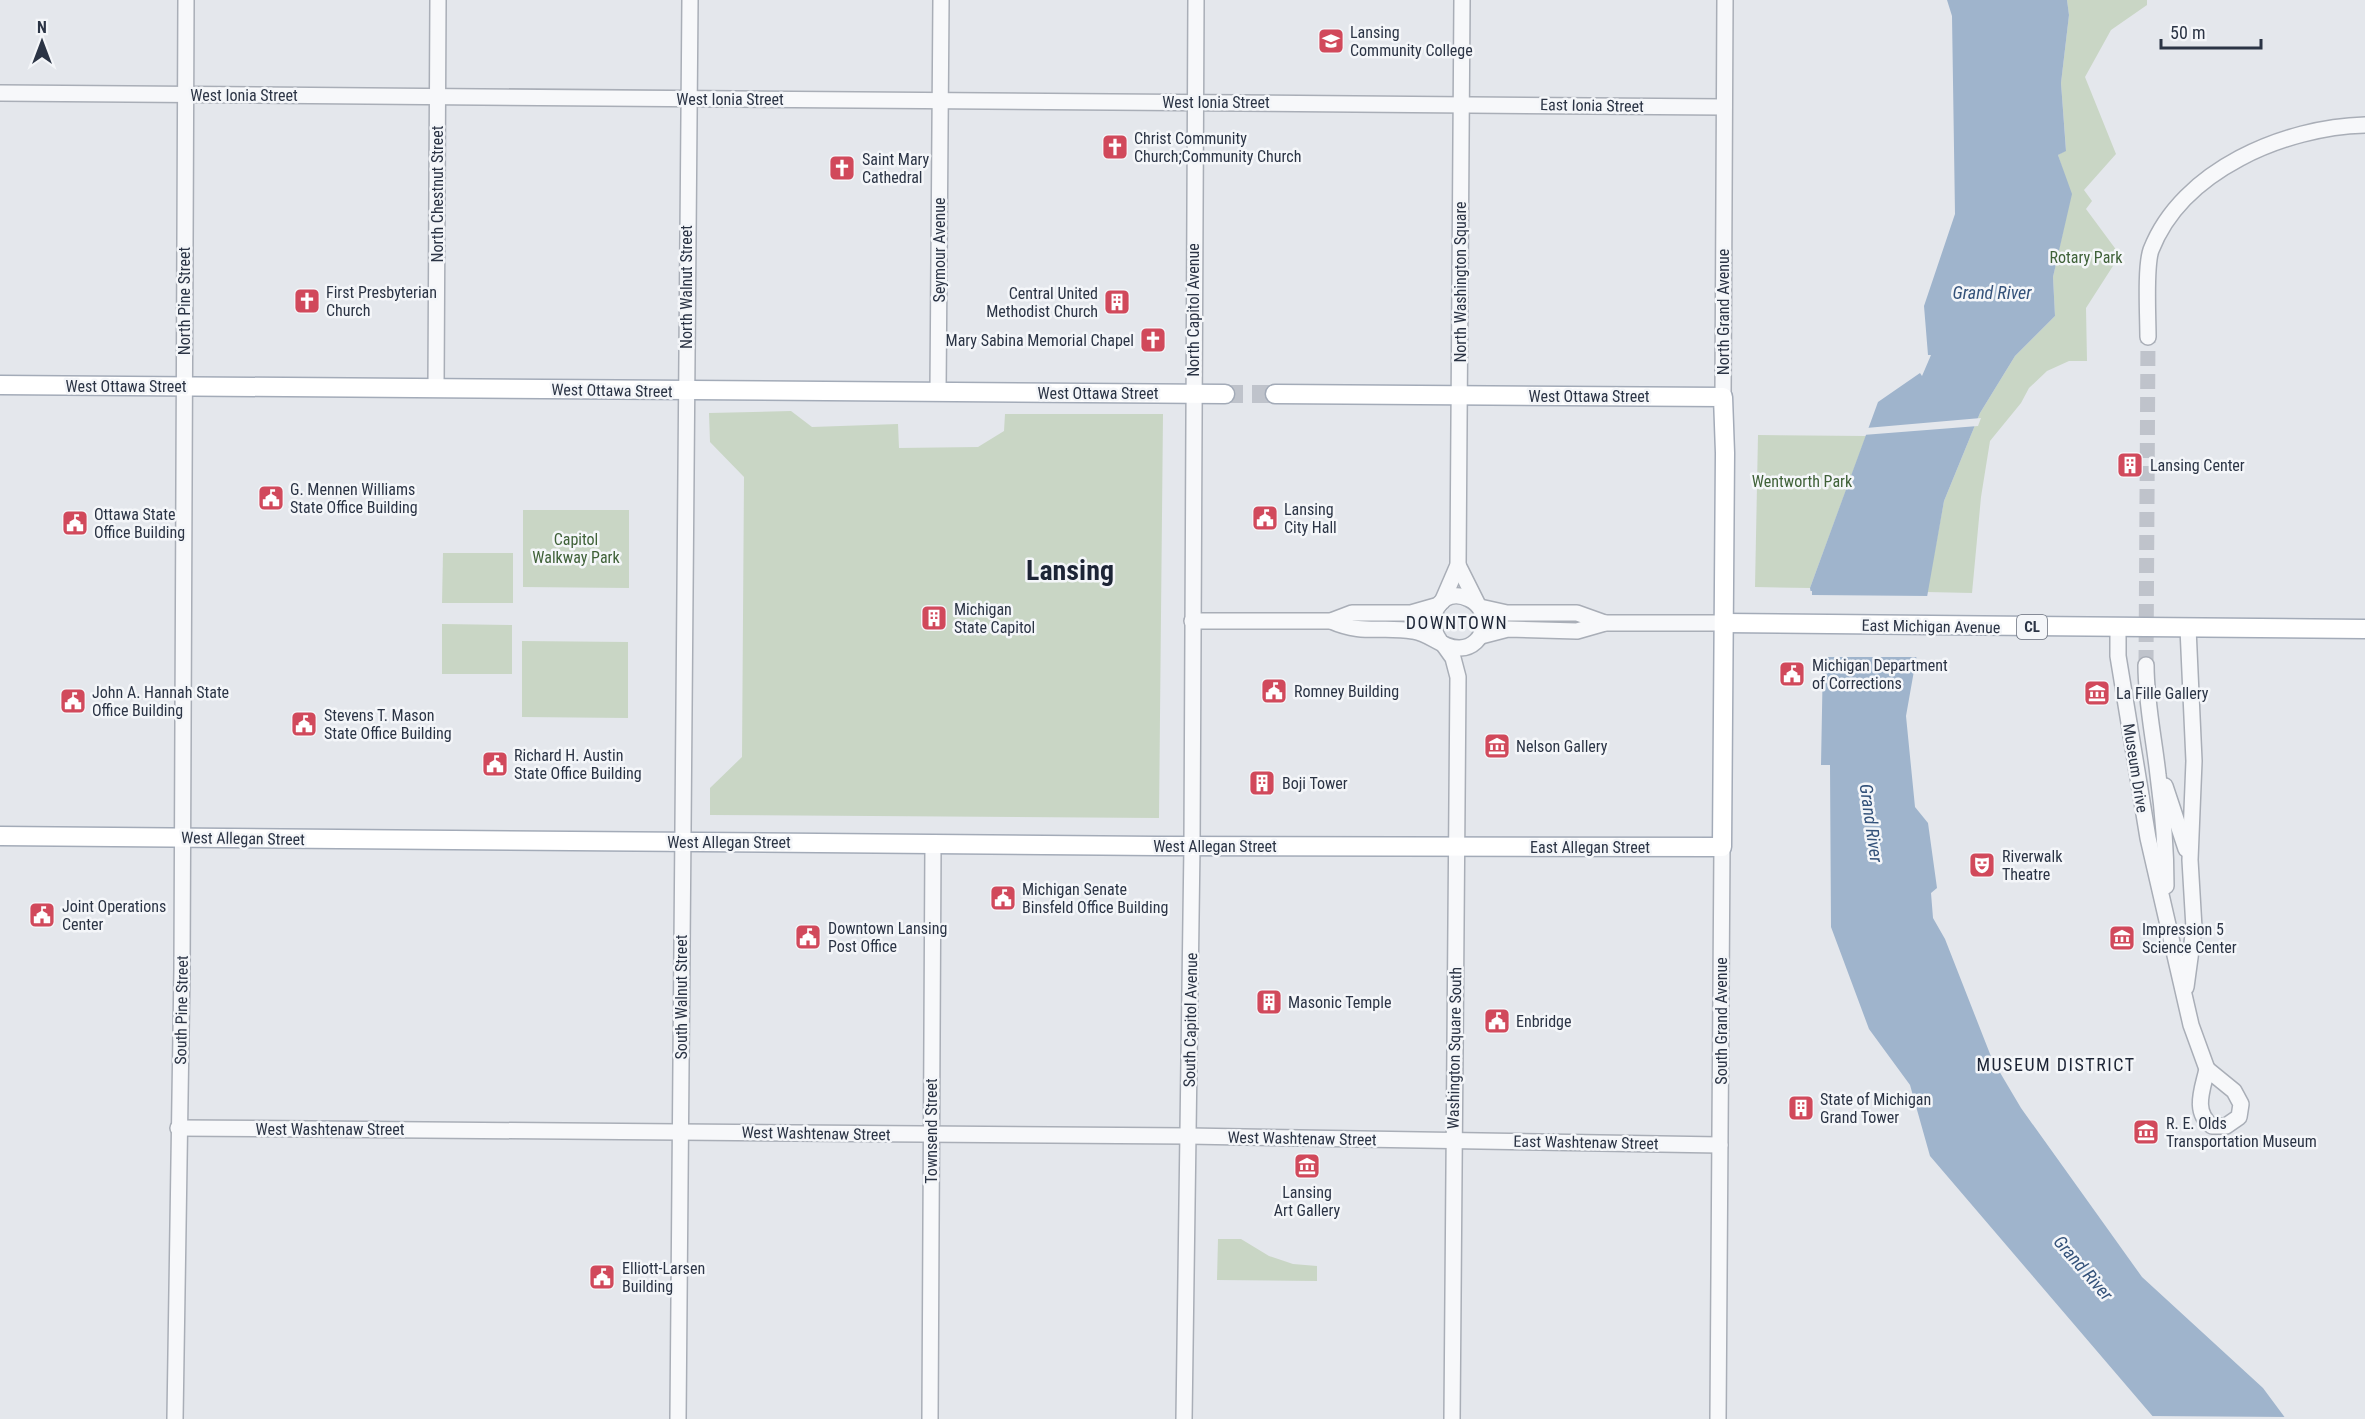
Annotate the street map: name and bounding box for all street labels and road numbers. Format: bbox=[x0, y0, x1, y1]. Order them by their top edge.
street label: West Ionia Street bbox=[190, 86, 298, 105]
street label: West Ionia Street bbox=[676, 90, 784, 109]
street label: West Ionia Street bbox=[1162, 93, 1270, 112]
street label: East Ionia Street bbox=[1540, 95, 1644, 116]
street label: North Chestnut Street bbox=[428, 125, 447, 263]
street label: Seymour Avenue bbox=[930, 198, 949, 302]
street label: North Washington Square bbox=[1451, 201, 1470, 363]
street label: North Walnut Street bbox=[677, 225, 696, 349]
street label: North Capitol Avenue bbox=[1184, 243, 1203, 377]
street label: North Pine Street bbox=[175, 247, 194, 355]
street label: North Grand Avenue bbox=[1714, 249, 1733, 375]
street label: West Ottawa Street bbox=[65, 377, 187, 396]
street label: West Ottawa Street bbox=[551, 380, 673, 401]
street label: West Ottawa Street bbox=[1037, 384, 1159, 403]
street label: West Ottawa Street bbox=[1528, 387, 1650, 406]
road number: CL bbox=[2017, 615, 2047, 639]
street label: East Michigan Avenue bbox=[1861, 616, 2001, 637]
street label: Museum Drive bbox=[2119, 722, 2152, 814]
street label: West Allegan Street bbox=[181, 828, 305, 849]
street label: West Allegan Street bbox=[667, 833, 791, 852]
street label: West Allegan Street bbox=[1153, 837, 1277, 856]
street label: East Allegan Street bbox=[1530, 838, 1650, 857]
street label: South Walnut Street bbox=[672, 934, 691, 1059]
street label: South Capitol Avenue bbox=[1180, 953, 1201, 1087]
street label: South Pine Street bbox=[171, 955, 192, 1065]
street label: South Grand Avenue bbox=[1712, 957, 1731, 1085]
street label: Washington Square South bbox=[1444, 967, 1465, 1129]
street label: Townsend Street bbox=[922, 1078, 941, 1184]
street label: West Washtenaw Street bbox=[256, 1120, 405, 1139]
street label: West Washtenaw Street bbox=[741, 1123, 891, 1144]
street label: West Washtenaw Street bbox=[1227, 1128, 1377, 1149]
street label: East Washtenaw Street bbox=[1513, 1132, 1659, 1153]

